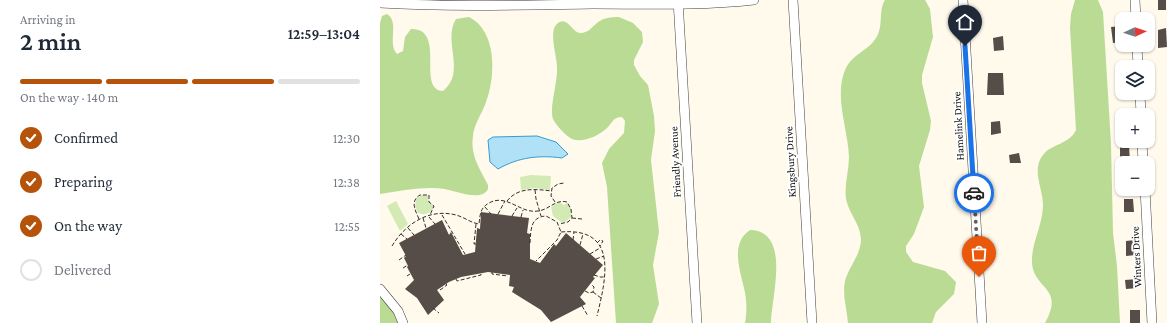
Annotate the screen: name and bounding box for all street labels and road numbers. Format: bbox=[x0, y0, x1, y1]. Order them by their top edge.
street label: Hamelink Drive bbox=[950, 91, 966, 161]
street label: Friendly Avenue bbox=[667, 126, 684, 198]
street label: Kingsbury Drive bbox=[782, 126, 799, 198]
street label: Winters Drive bbox=[1128, 226, 1144, 288]

